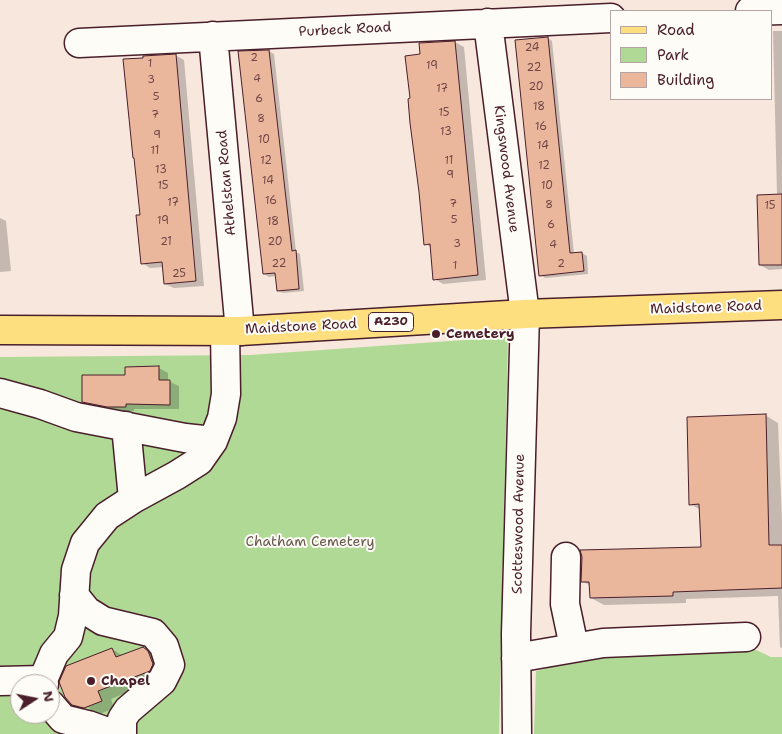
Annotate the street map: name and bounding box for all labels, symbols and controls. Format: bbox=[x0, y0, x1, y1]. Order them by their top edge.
legend bbox=[610, 10, 772, 100]
street label: Purbeck Road bbox=[298, 19, 392, 41]
text: Road bbox=[657, 20, 695, 40]
house number: 24 bbox=[525, 41, 539, 55]
text: Park bbox=[657, 45, 689, 65]
house number: 2 bbox=[250, 51, 258, 65]
house number: 1 bbox=[148, 57, 152, 71]
house number: 19 bbox=[426, 59, 438, 73]
house number: 22 bbox=[527, 61, 541, 75]
text: Building bbox=[657, 70, 714, 90]
house number: 4 bbox=[253, 72, 261, 86]
house number: 3 bbox=[147, 73, 155, 87]
house number: 20 bbox=[528, 80, 544, 94]
house number: 17 bbox=[436, 82, 448, 96]
house number: 5 bbox=[153, 90, 159, 104]
house number: 6 bbox=[255, 92, 263, 106]
house number: 18 bbox=[533, 100, 545, 114]
street label: Kingswood Avenue bbox=[490, 104, 522, 234]
house number: 15 bbox=[438, 106, 450, 120]
house number: 7 bbox=[151, 108, 159, 122]
house number: 8 bbox=[257, 112, 265, 126]
house number: 16 bbox=[535, 120, 547, 134]
house number: 13 bbox=[440, 125, 452, 139]
house number: 9 bbox=[153, 128, 161, 142]
street label: Athelstan Road bbox=[214, 129, 240, 237]
house number: 10 bbox=[258, 133, 270, 147]
house number: 14 bbox=[537, 139, 549, 153]
house number: 11 bbox=[151, 144, 159, 158]
house number: 12 bbox=[260, 154, 272, 168]
house number: 11 bbox=[445, 154, 453, 168]
house number: 12 bbox=[538, 159, 550, 173]
house number: 13 bbox=[155, 163, 167, 177]
house number: 9 bbox=[446, 168, 454, 182]
house number: 14 bbox=[262, 174, 274, 188]
house number: 15 bbox=[157, 179, 169, 193]
house number: 10 bbox=[541, 179, 553, 193]
house number: 16 bbox=[265, 194, 277, 208]
house number: 17 bbox=[167, 196, 179, 210]
house number: 7 bbox=[449, 197, 457, 211]
house number: 8 bbox=[545, 198, 553, 212]
house number: 15 bbox=[764, 199, 776, 213]
house number: 5 bbox=[451, 213, 457, 227]
house number: 19 bbox=[157, 214, 169, 228]
house number: 18 bbox=[267, 215, 279, 229]
house number: 6 bbox=[547, 218, 555, 232]
house number: 21 bbox=[160, 235, 172, 249]
house number: 20 bbox=[267, 235, 283, 249]
house number: 3 bbox=[453, 237, 461, 251]
house number: 4 bbox=[549, 238, 557, 252]
house number: 22 bbox=[272, 257, 286, 271]
house number: 2 bbox=[557, 257, 565, 271]
house number: 1 bbox=[453, 259, 457, 273]
house number: 25 bbox=[172, 267, 186, 281]
street label: Maidstone Road bbox=[650, 298, 762, 318]
road number: A230 bbox=[368, 313, 414, 332]
street label: Maidstone Road bbox=[245, 316, 357, 338]
place label: Cemetery bbox=[446, 326, 515, 342]
marker: Cemetery bbox=[430, 328, 442, 340]
street label: Scotteswood Avenue bbox=[509, 454, 529, 594]
park label: Chatham Cemetery bbox=[246, 534, 374, 550]
place label: Chapel bbox=[101, 673, 150, 689]
north arrow bbox=[10, 674, 60, 724]
marker: Chapel bbox=[85, 675, 97, 687]
text: N bbox=[39, 689, 59, 703]

